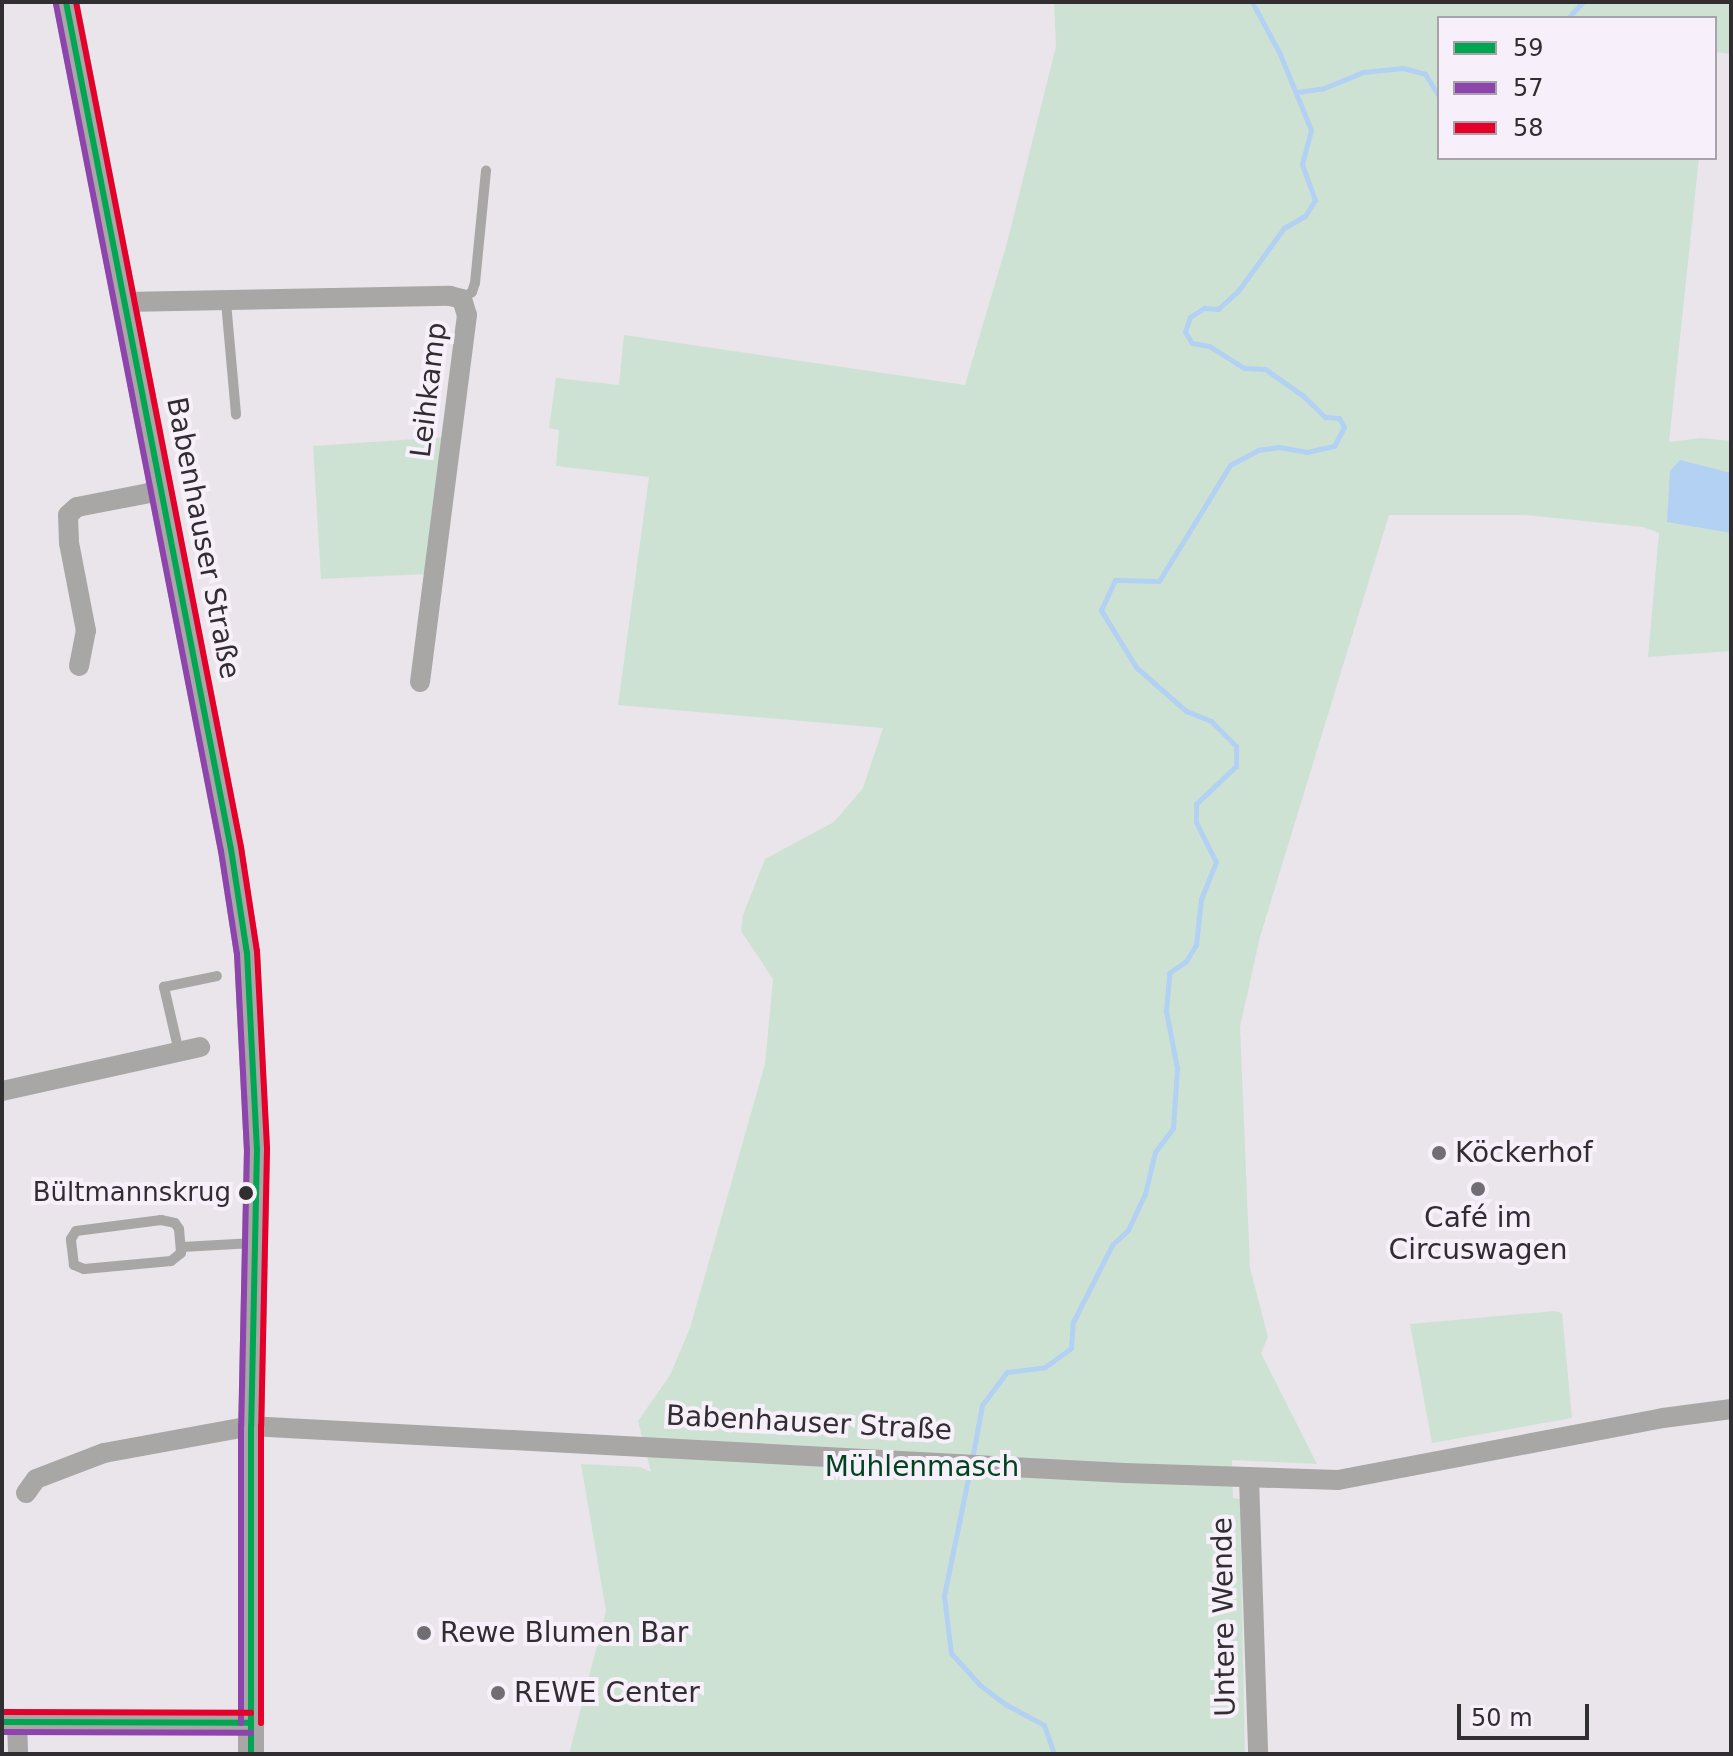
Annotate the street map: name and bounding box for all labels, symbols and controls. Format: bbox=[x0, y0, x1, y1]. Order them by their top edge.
legend bbox=[1437, 16, 1717, 160]
text: 59 bbox=[1513, 34, 1544, 62]
text: 57 bbox=[1513, 74, 1544, 102]
text: 58 bbox=[1513, 114, 1544, 142]
street label: Leihkamp bbox=[404, 321, 454, 459]
street label: Babenhauser Straße bbox=[159, 394, 247, 682]
place label: Köckerhof bbox=[1455, 1136, 1593, 1170]
marker: Köckerhof bbox=[1430, 1144, 1448, 1162]
place label: Bültmannskrug bbox=[33, 1177, 231, 1209]
marker: Café im Circuswagen bbox=[1469, 1180, 1487, 1198]
marker: Bültmannskrug bbox=[238, 1185, 254, 1201]
place label: Café im Circuswagen bbox=[1389, 1201, 1567, 1267]
street label: Babenhauser Straße bbox=[665, 1399, 953, 1447]
park label: Mühlenmasch bbox=[825, 1450, 1019, 1484]
street label: Untere Wende bbox=[1205, 1517, 1243, 1717]
place label: Rewe Blumen Bar bbox=[440, 1616, 688, 1650]
marker: Rewe Blumen Bar bbox=[415, 1624, 433, 1642]
place label: REWE Center bbox=[514, 1676, 700, 1710]
marker: REWE Center bbox=[489, 1684, 507, 1702]
scale bar bbox=[1461, 1688, 1593, 1738]
text: 50 m bbox=[1471, 1704, 1533, 1732]

